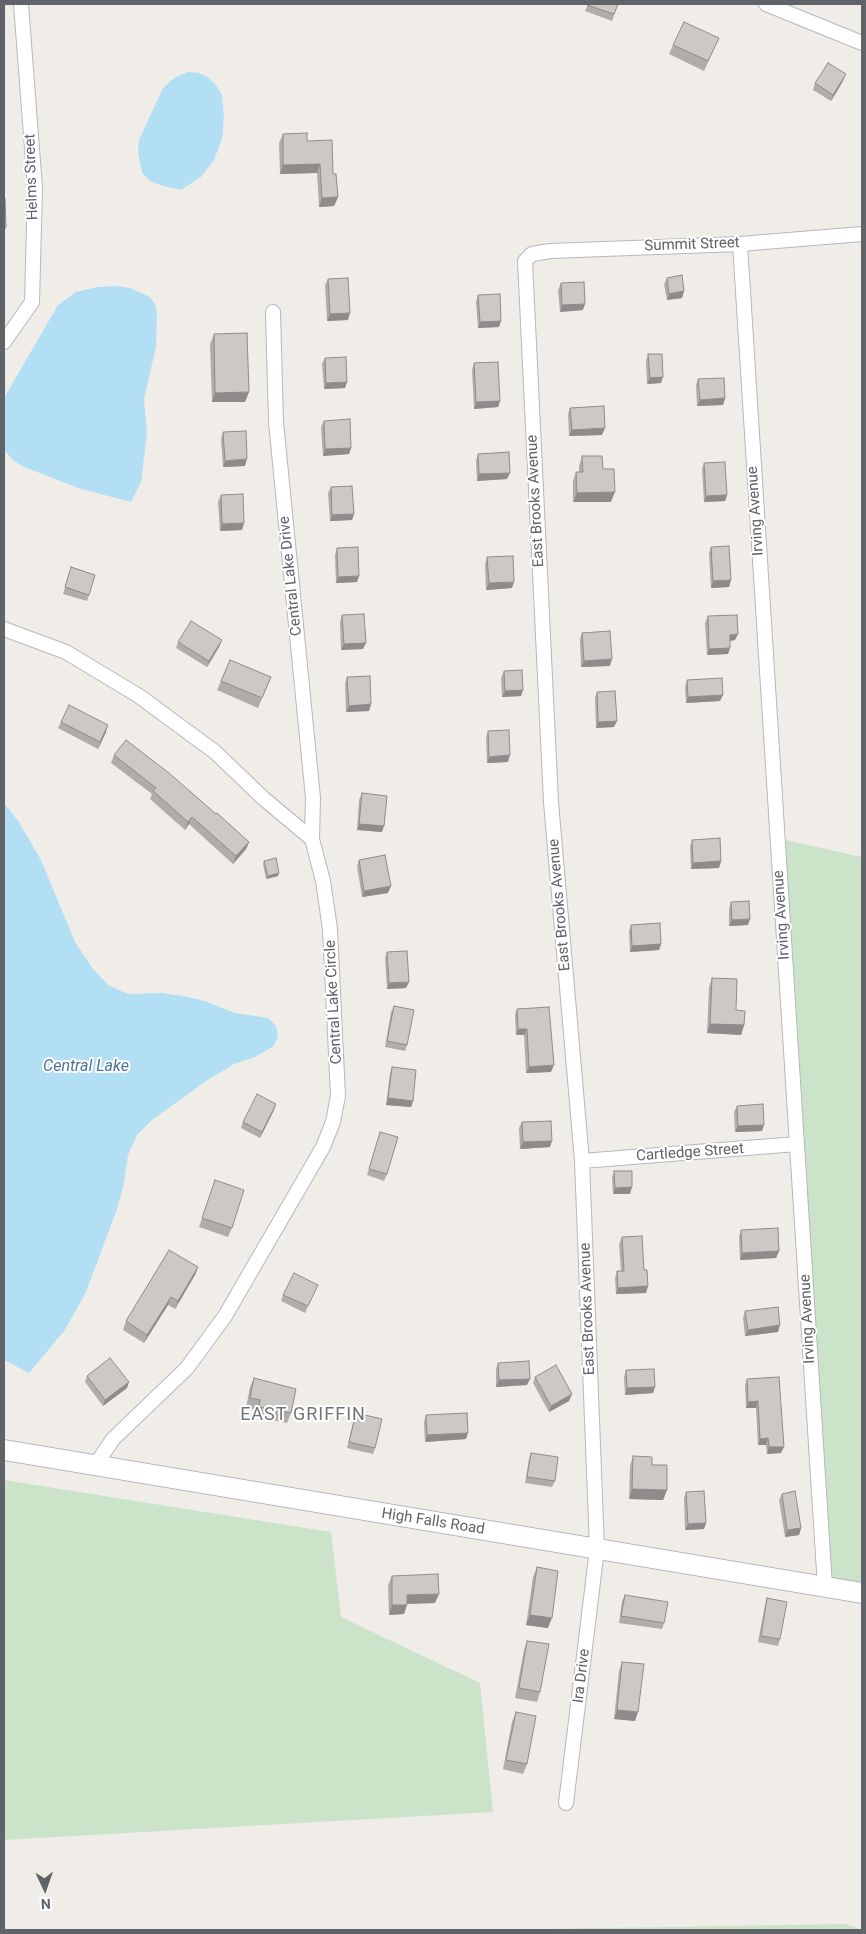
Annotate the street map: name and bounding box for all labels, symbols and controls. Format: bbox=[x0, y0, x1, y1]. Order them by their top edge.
street label: Helms Street bbox=[21, 133, 43, 221]
street label: Summit Street bbox=[644, 234, 740, 256]
street label: East Brooks Avenue bbox=[524, 434, 548, 568]
street label: Irving Avenue bbox=[744, 466, 768, 556]
street label: Central Lake Drive bbox=[276, 515, 306, 637]
street label: East Brooks Avenue bbox=[545, 838, 575, 972]
street label: Irving Avenue bbox=[770, 870, 794, 960]
street label: Central Lake Circle bbox=[322, 939, 346, 1065]
water label: Central Lake bbox=[43, 1057, 129, 1077]
street label: Cartledge Street bbox=[635, 1140, 745, 1166]
street label: East Brooks Avenue bbox=[577, 1242, 599, 1376]
street label: Irving Avenue bbox=[797, 1274, 819, 1364]
district label: EAST GRIFFIN bbox=[239, 1404, 367, 1426]
street label: High Falls Road bbox=[380, 1505, 486, 1539]
street label: Ira Drive bbox=[570, 1648, 594, 1704]
north arrow bbox=[20, 1864, 70, 1914]
text: N bbox=[40, 1896, 51, 1912]

